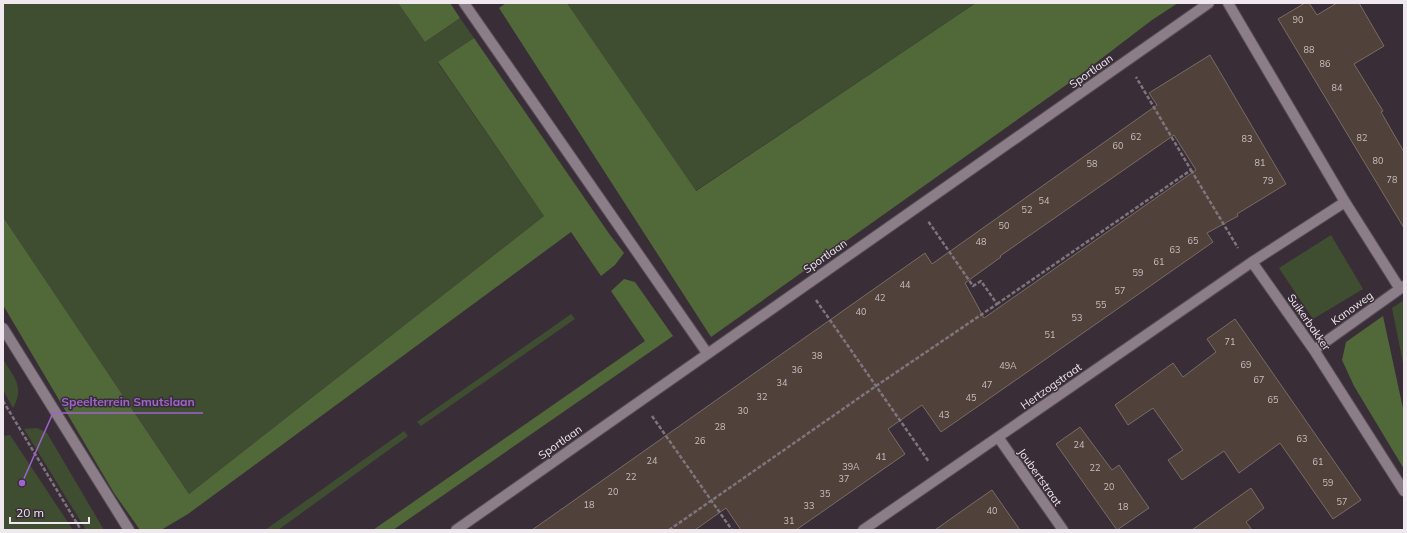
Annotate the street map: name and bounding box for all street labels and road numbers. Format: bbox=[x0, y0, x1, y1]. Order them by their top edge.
street label: Sportlaan bbox=[1066, 51, 1116, 91]
street label: Sportlaan bbox=[800, 236, 850, 276]
street label: Kanoweg bbox=[1328, 288, 1376, 328]
street label: Suikerbakker bbox=[1284, 291, 1334, 353]
street label: Hertzogstraat bbox=[1018, 360, 1084, 412]
street label: Sportlaan bbox=[535, 422, 585, 462]
street label: Joubertstraat bbox=[1015, 445, 1065, 509]

